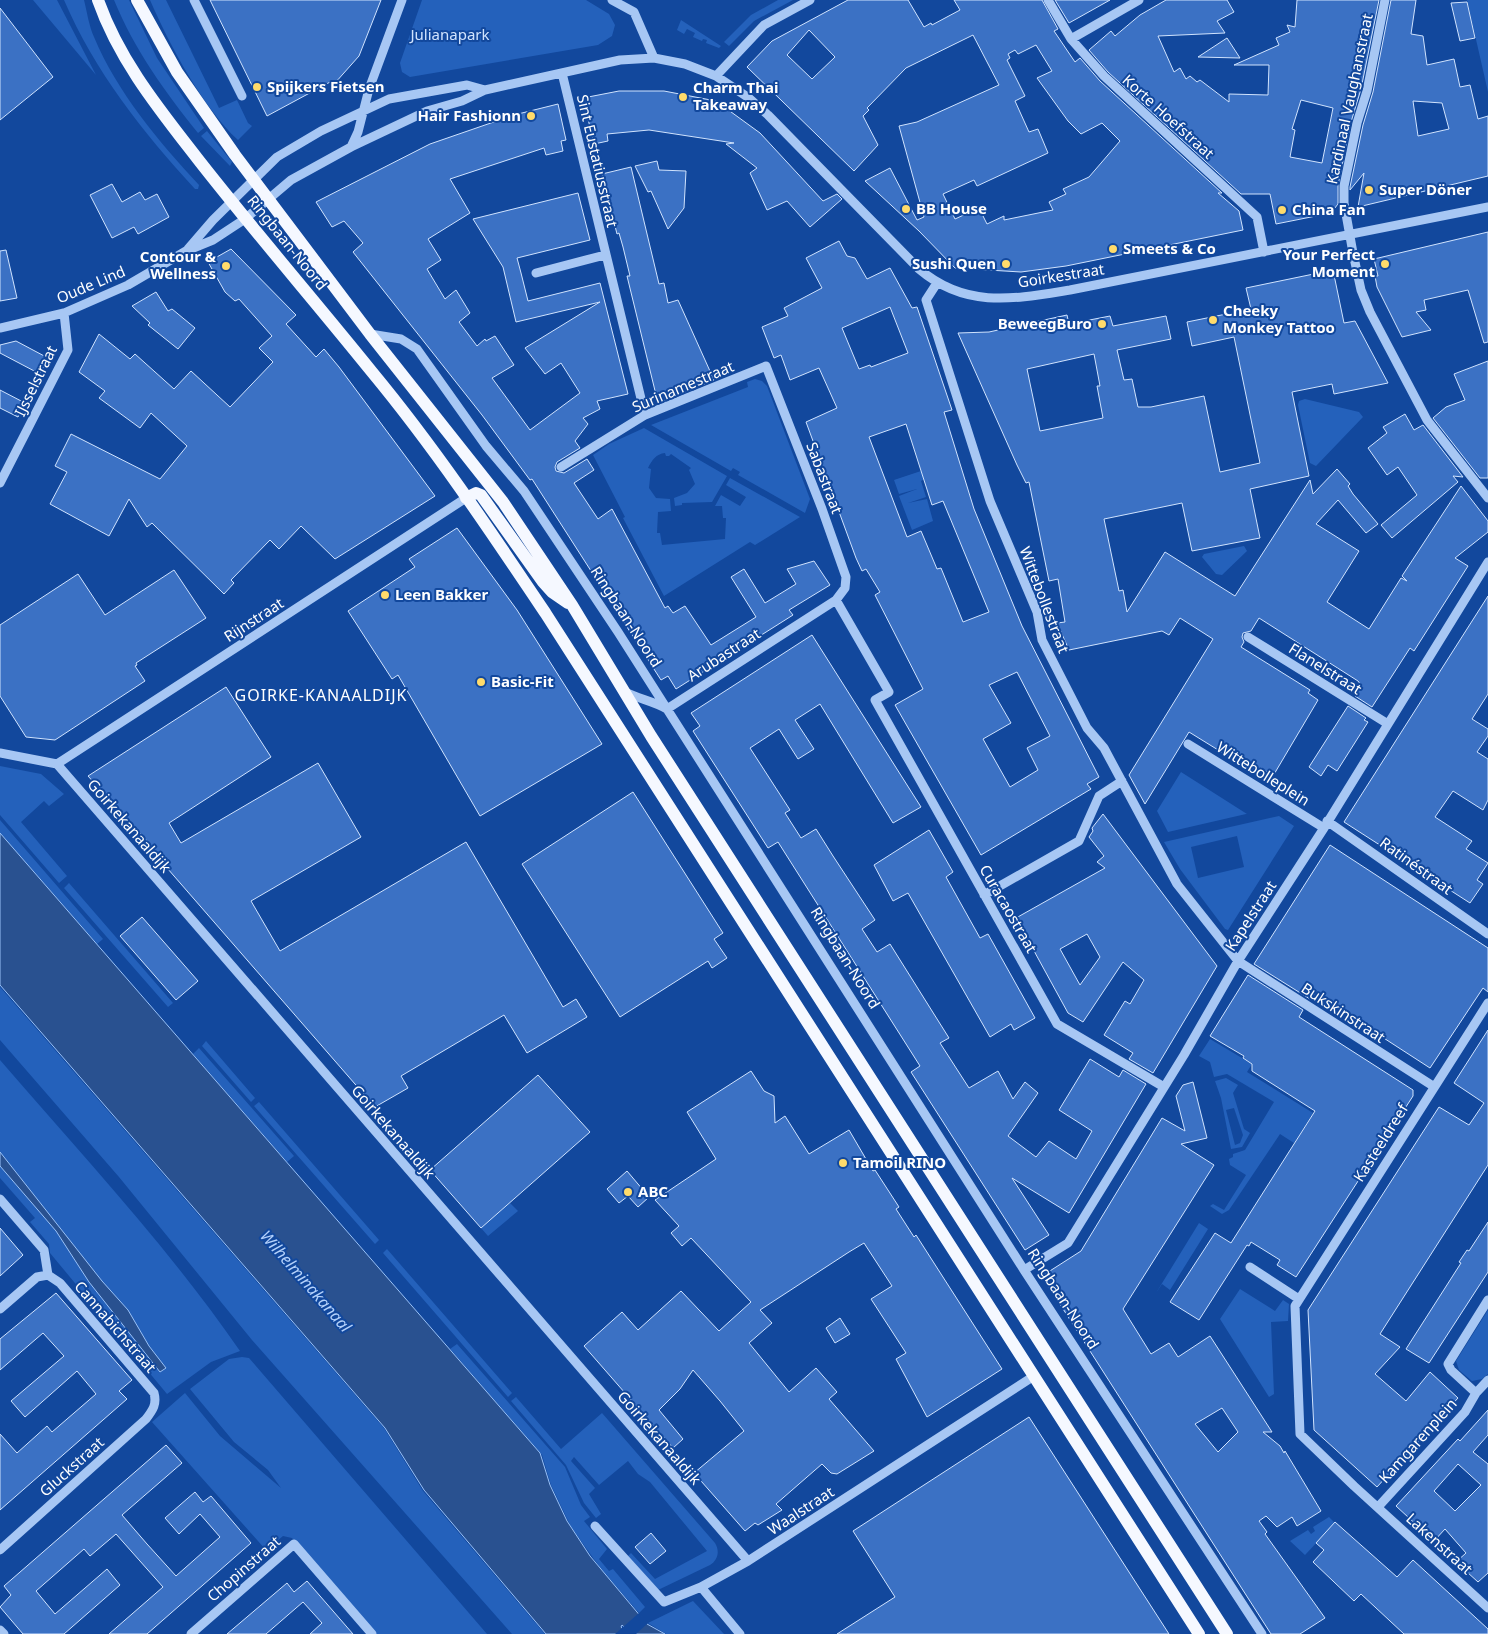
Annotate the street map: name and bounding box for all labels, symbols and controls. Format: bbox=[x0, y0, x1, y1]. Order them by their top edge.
street label: Kardinaal Vaughanstraat bbox=[1321, 11, 1377, 186]
park label: Julianapark bbox=[408, 24, 490, 44]
street label: Korte Hoefstraat bbox=[1119, 70, 1219, 163]
place label: Spijkers Fietsen bbox=[267, 76, 385, 96]
place label: Charm Thai Takeaway bbox=[693, 77, 778, 114]
marker: Spijkers Fietsen bbox=[251, 81, 263, 93]
marker: Charm Thai Takeaway bbox=[677, 91, 689, 103]
street label: Sint Eustatiusstraat bbox=[573, 92, 623, 230]
place label: Hair Fashionn bbox=[418, 105, 521, 125]
marker: Hair Fashionn bbox=[525, 110, 537, 122]
place label: Super Döner bbox=[1379, 179, 1472, 199]
marker: Super Döner bbox=[1363, 184, 1375, 196]
street label: Ringbaan-Noord bbox=[243, 191, 332, 294]
place label: BB House bbox=[916, 198, 987, 218]
place label: China Fan bbox=[1292, 199, 1365, 219]
marker: BB House bbox=[900, 203, 912, 215]
marker: China Fan bbox=[1276, 204, 1288, 216]
place label: Smeets & Co bbox=[1123, 238, 1216, 258]
marker: Smeets & Co bbox=[1107, 243, 1119, 255]
place label: Your Perfect Moment bbox=[1283, 244, 1375, 281]
place label: Contour & Wellness bbox=[140, 246, 217, 283]
place label: Sushi Quen bbox=[912, 253, 996, 273]
marker: Sushi Quen bbox=[1000, 258, 1012, 270]
street label: Goirkestraat bbox=[1016, 258, 1106, 292]
marker: Your Perfect Moment bbox=[1379, 258, 1391, 270]
marker: Contour & Wellness bbox=[220, 260, 232, 272]
street label: Oude Lind bbox=[53, 261, 128, 308]
place label: Cheeky Monkey Tattoo bbox=[1223, 300, 1335, 337]
place label: BeweegBuro bbox=[998, 313, 1092, 333]
marker: Cheeky Monkey Tattoo bbox=[1207, 314, 1219, 326]
marker: BeweegBuro bbox=[1096, 318, 1108, 330]
street label: IJsselstraat bbox=[9, 341, 61, 419]
street label: Surinamestraat bbox=[629, 355, 737, 416]
street label: Sabastraat bbox=[802, 439, 848, 517]
street label: Wittebollestraat bbox=[1015, 544, 1075, 656]
street label: Ringbaan-Noord bbox=[587, 562, 667, 671]
place label: Leen Bakker bbox=[395, 584, 488, 604]
marker: Leen Bakker bbox=[379, 589, 391, 601]
street label: Rijnstraat bbox=[220, 592, 288, 646]
street label: Arubastraat bbox=[683, 623, 764, 685]
street label: Flanelstraat bbox=[1285, 638, 1366, 699]
place label: Basic-Fit bbox=[491, 671, 554, 691]
marker: Basic-Fit bbox=[475, 676, 487, 688]
district label: GOIRKE-KANAALDIJK bbox=[235, 684, 407, 706]
street label: Wittebolleplein bbox=[1213, 737, 1314, 810]
street label: Goirkekanaaldijk bbox=[84, 774, 176, 876]
street label: Ratinéstraat bbox=[1376, 832, 1458, 899]
street label: Curacaostraat bbox=[976, 861, 1042, 957]
street label: Kapelstraat bbox=[1220, 876, 1281, 954]
street label: Ringbaan-Noord bbox=[806, 903, 885, 1012]
street label: Bukskinstraat bbox=[1298, 978, 1390, 1047]
street label: Goirkekanaaldijk bbox=[348, 1080, 440, 1182]
street label: Kasteeldreef bbox=[1348, 1099, 1412, 1185]
place label: Tamoil RINO bbox=[853, 1152, 946, 1172]
marker: Tamoil RINO bbox=[837, 1157, 849, 1169]
place label: ABC bbox=[638, 1181, 668, 1201]
marker: ABC bbox=[622, 1186, 634, 1198]
water label: Wilhelminakanaal bbox=[256, 1225, 357, 1337]
street label: Ringbaan-Noord bbox=[1024, 1244, 1104, 1353]
street label: Cannabichstraat bbox=[70, 1276, 161, 1377]
street label: Goirkekanaaldijk bbox=[614, 1386, 706, 1488]
street label: Kamgarenplein bbox=[1374, 1394, 1461, 1487]
street label: Gluckstraat bbox=[35, 1432, 108, 1500]
street label: Waalstraat bbox=[764, 1481, 838, 1539]
street label: Lakenstraat bbox=[1402, 1508, 1478, 1579]
street label: Chopinstraat bbox=[202, 1530, 285, 1606]

